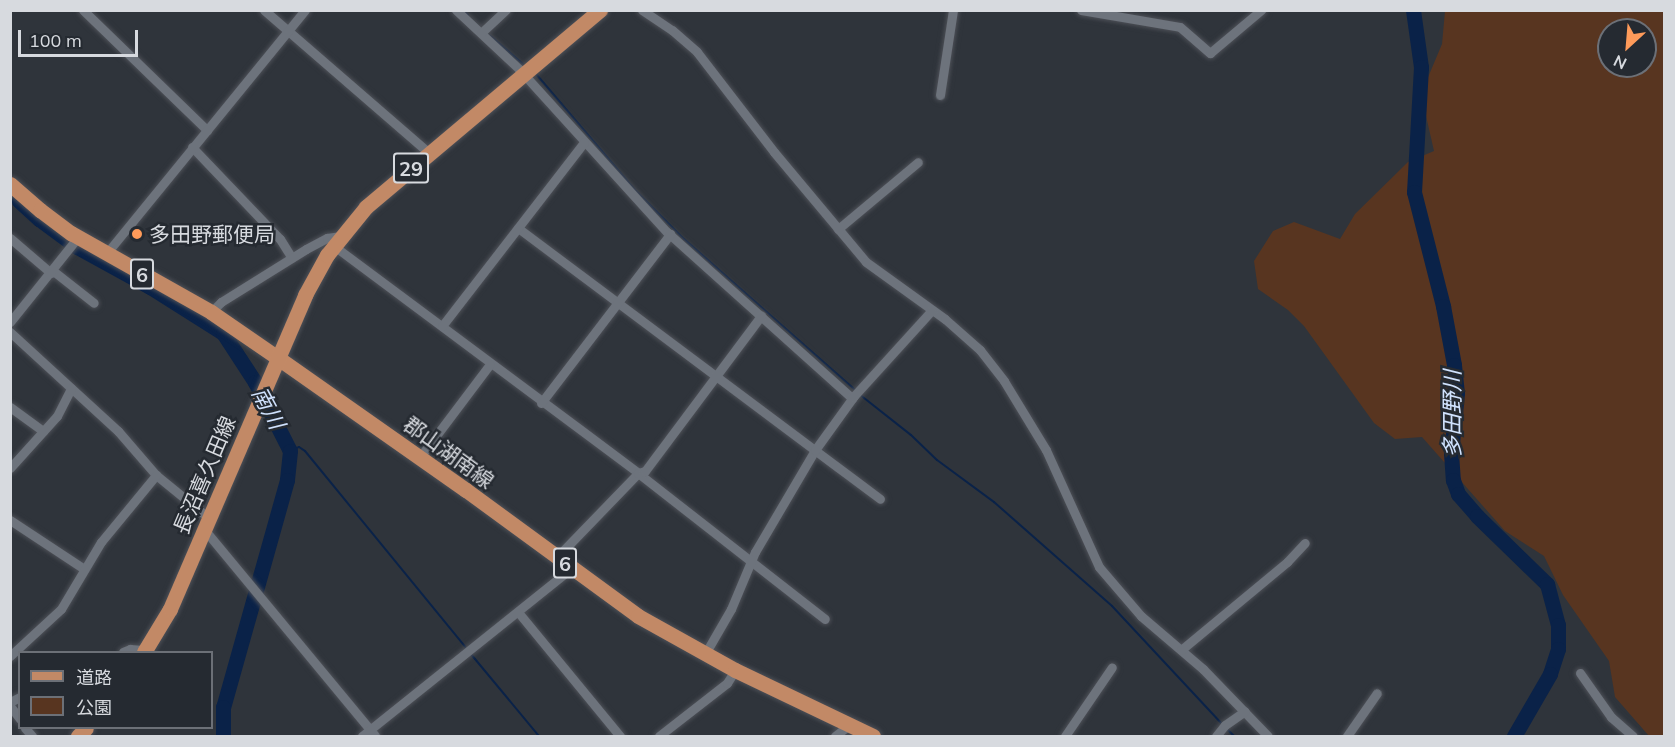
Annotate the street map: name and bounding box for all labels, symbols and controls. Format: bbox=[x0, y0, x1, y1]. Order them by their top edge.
scale bar bbox=[21, 18, 141, 56]
north arrow bbox=[1597, 18, 1657, 78]
text: 100 m bbox=[29, 29, 82, 52]
text: N bbox=[1610, 51, 1630, 74]
road number: 29 bbox=[393, 151, 429, 185]
place label: 多田野郵便局 bbox=[149, 221, 275, 247]
marker: 多田野郵便局 bbox=[130, 227, 144, 241]
road number: 6 bbox=[130, 257, 154, 291]
water label: 多田野川 bbox=[1440, 370, 1466, 458]
water label: 南川 bbox=[246, 382, 290, 434]
street label: 郡山湖南線 bbox=[399, 411, 499, 493]
street label: 長沼喜久田線 bbox=[168, 412, 240, 538]
road number: 6 bbox=[553, 546, 577, 580]
legend bbox=[18, 651, 213, 729]
text: 道路 bbox=[76, 666, 112, 689]
text: 公園 bbox=[76, 696, 112, 719]

